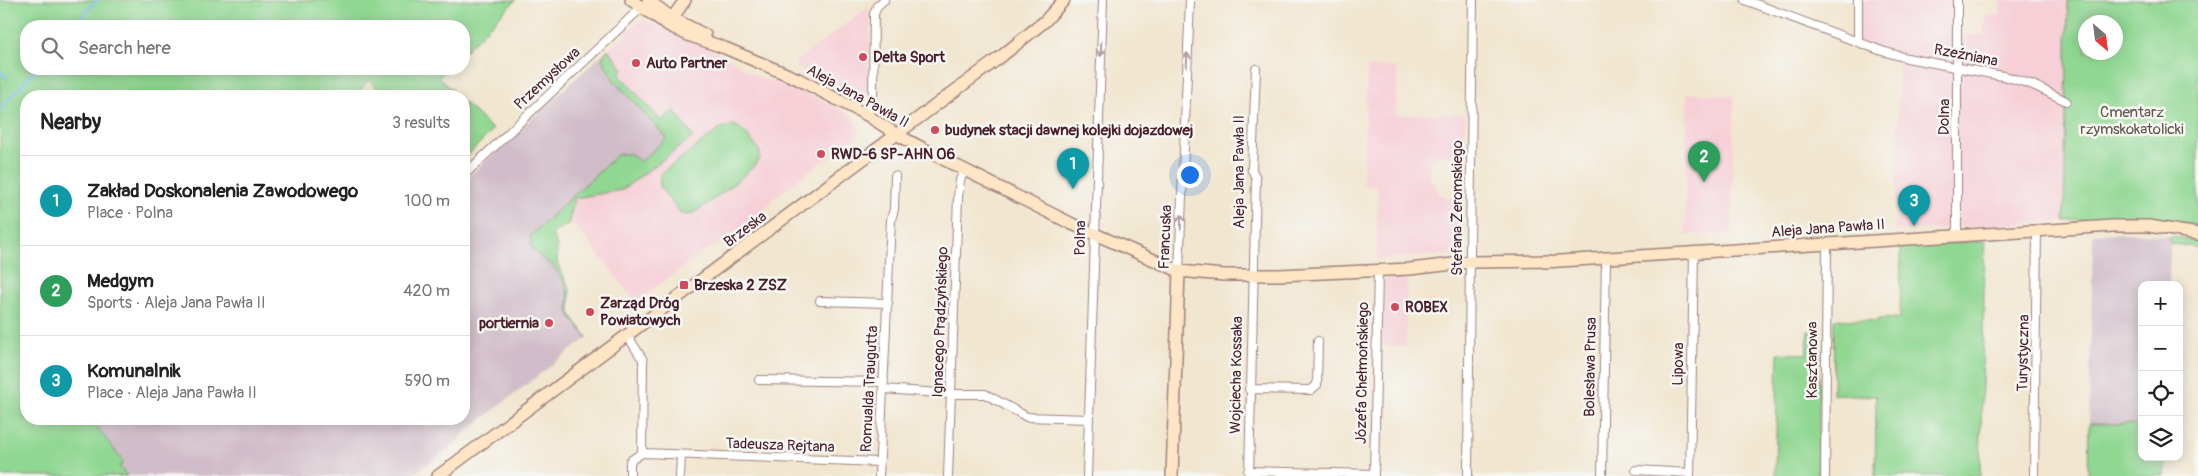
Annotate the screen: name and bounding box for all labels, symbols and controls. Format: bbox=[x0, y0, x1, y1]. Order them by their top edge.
north arrow bbox=[2078, 15, 2123, 60]
search box bbox=[20, 20, 470, 75]
icon: search bbox=[38, 34, 66, 62]
text: Search here bbox=[78, 36, 171, 60]
one-way arrow bbox=[1097, 40, 1106, 56]
street label: Rzeźniana bbox=[1932, 40, 2000, 71]
street label: Przemysłowa bbox=[510, 43, 584, 114]
place label: Delta Sport bbox=[873, 48, 946, 67]
marker: Delta Sport bbox=[857, 51, 869, 63]
one-way arrow bbox=[1183, 52, 1192, 68]
place label: Auto Partner bbox=[646, 54, 728, 73]
marker: Auto Partner bbox=[630, 57, 642, 69]
street label: Aleja Jana Pawła II bbox=[803, 60, 912, 132]
street label: Dolna bbox=[1935, 99, 1954, 135]
park label: Cmentarz rzymskokatolicki bbox=[2080, 103, 2184, 139]
text: Nearby bbox=[40, 109, 101, 136]
text: 3 results bbox=[392, 113, 450, 133]
street label: Aleja Jana Pawła II bbox=[1230, 115, 1249, 229]
place label: budynek stacji dawnej kolejki dojazdowej bbox=[945, 121, 1193, 140]
marker: budynek stacji dawnej kolejki dojazdowej bbox=[929, 124, 941, 136]
street label: Stefana Żeromskiego bbox=[1448, 140, 1467, 276]
pin: 2 bbox=[1688, 141, 1720, 182]
place label: RWD-6 SP-AHN 06 bbox=[831, 145, 956, 164]
marker: RWD-6 SP-AHN 06 bbox=[815, 148, 827, 160]
pin: 1 bbox=[1057, 148, 1089, 189]
your location bbox=[1177, 162, 1203, 188]
text: Zakład Doskonalenia Zawodowego bbox=[87, 179, 358, 203]
pin: 3 bbox=[1898, 185, 1930, 226]
text: 1 bbox=[53, 191, 59, 211]
text: 100 m bbox=[404, 191, 450, 211]
text: Place · Polna bbox=[87, 203, 173, 223]
street label: Francuska bbox=[1155, 204, 1176, 270]
street label: Brzeska bbox=[720, 207, 771, 252]
one-way arrow bbox=[1176, 214, 1186, 230]
street label: Aleja Jana Pawła II bbox=[1771, 215, 1886, 242]
street label: Polna bbox=[1071, 220, 1090, 256]
street label: Ignacego Prądzyńskiego bbox=[928, 246, 953, 398]
text: Medgym bbox=[87, 269, 154, 293]
place label: Brzeska 2 ZSZ bbox=[694, 276, 788, 295]
marker: Brzeska 2 ZSZ bbox=[678, 279, 690, 291]
text: 2 bbox=[52, 281, 60, 301]
text: 420 m bbox=[403, 281, 450, 301]
map controls bbox=[2138, 281, 2183, 461]
button: + bbox=[2138, 281, 2183, 326]
text: Sports · Aleja Jana Pawła II bbox=[87, 293, 265, 313]
place label: Zarząd Dróg Powiatowych bbox=[600, 294, 681, 330]
place label: ROBEX bbox=[1405, 298, 1448, 317]
marker: ROBEX bbox=[1389, 301, 1401, 313]
street label: Józefa Chełmońskiego bbox=[1352, 302, 1373, 444]
marker: Zarząd Dróg Powiatowych bbox=[584, 306, 596, 318]
place label: portiernia bbox=[479, 314, 539, 333]
street label: Turystyczna bbox=[2013, 314, 2034, 392]
street label: Wojciecha Kossaka bbox=[1226, 316, 1247, 434]
marker: portiernia bbox=[543, 317, 555, 329]
street label: Bolesława Prusa bbox=[1580, 317, 1601, 417]
street label: Kasztanowa bbox=[1803, 322, 1822, 398]
street label: Romualda Traugutta bbox=[857, 325, 882, 453]
button: − bbox=[2138, 326, 2183, 371]
street label: Lipowa bbox=[1669, 342, 1688, 386]
text: Komunalnik bbox=[87, 359, 181, 383]
text: 3 bbox=[52, 371, 60, 391]
text: 590 m bbox=[404, 371, 450, 391]
button: locate bbox=[2138, 371, 2183, 416]
text: Place · Aleja Jana Pawła II bbox=[87, 383, 257, 403]
button: layers bbox=[2138, 416, 2183, 461]
street label: Tadeusza Rejtana bbox=[725, 434, 835, 457]

